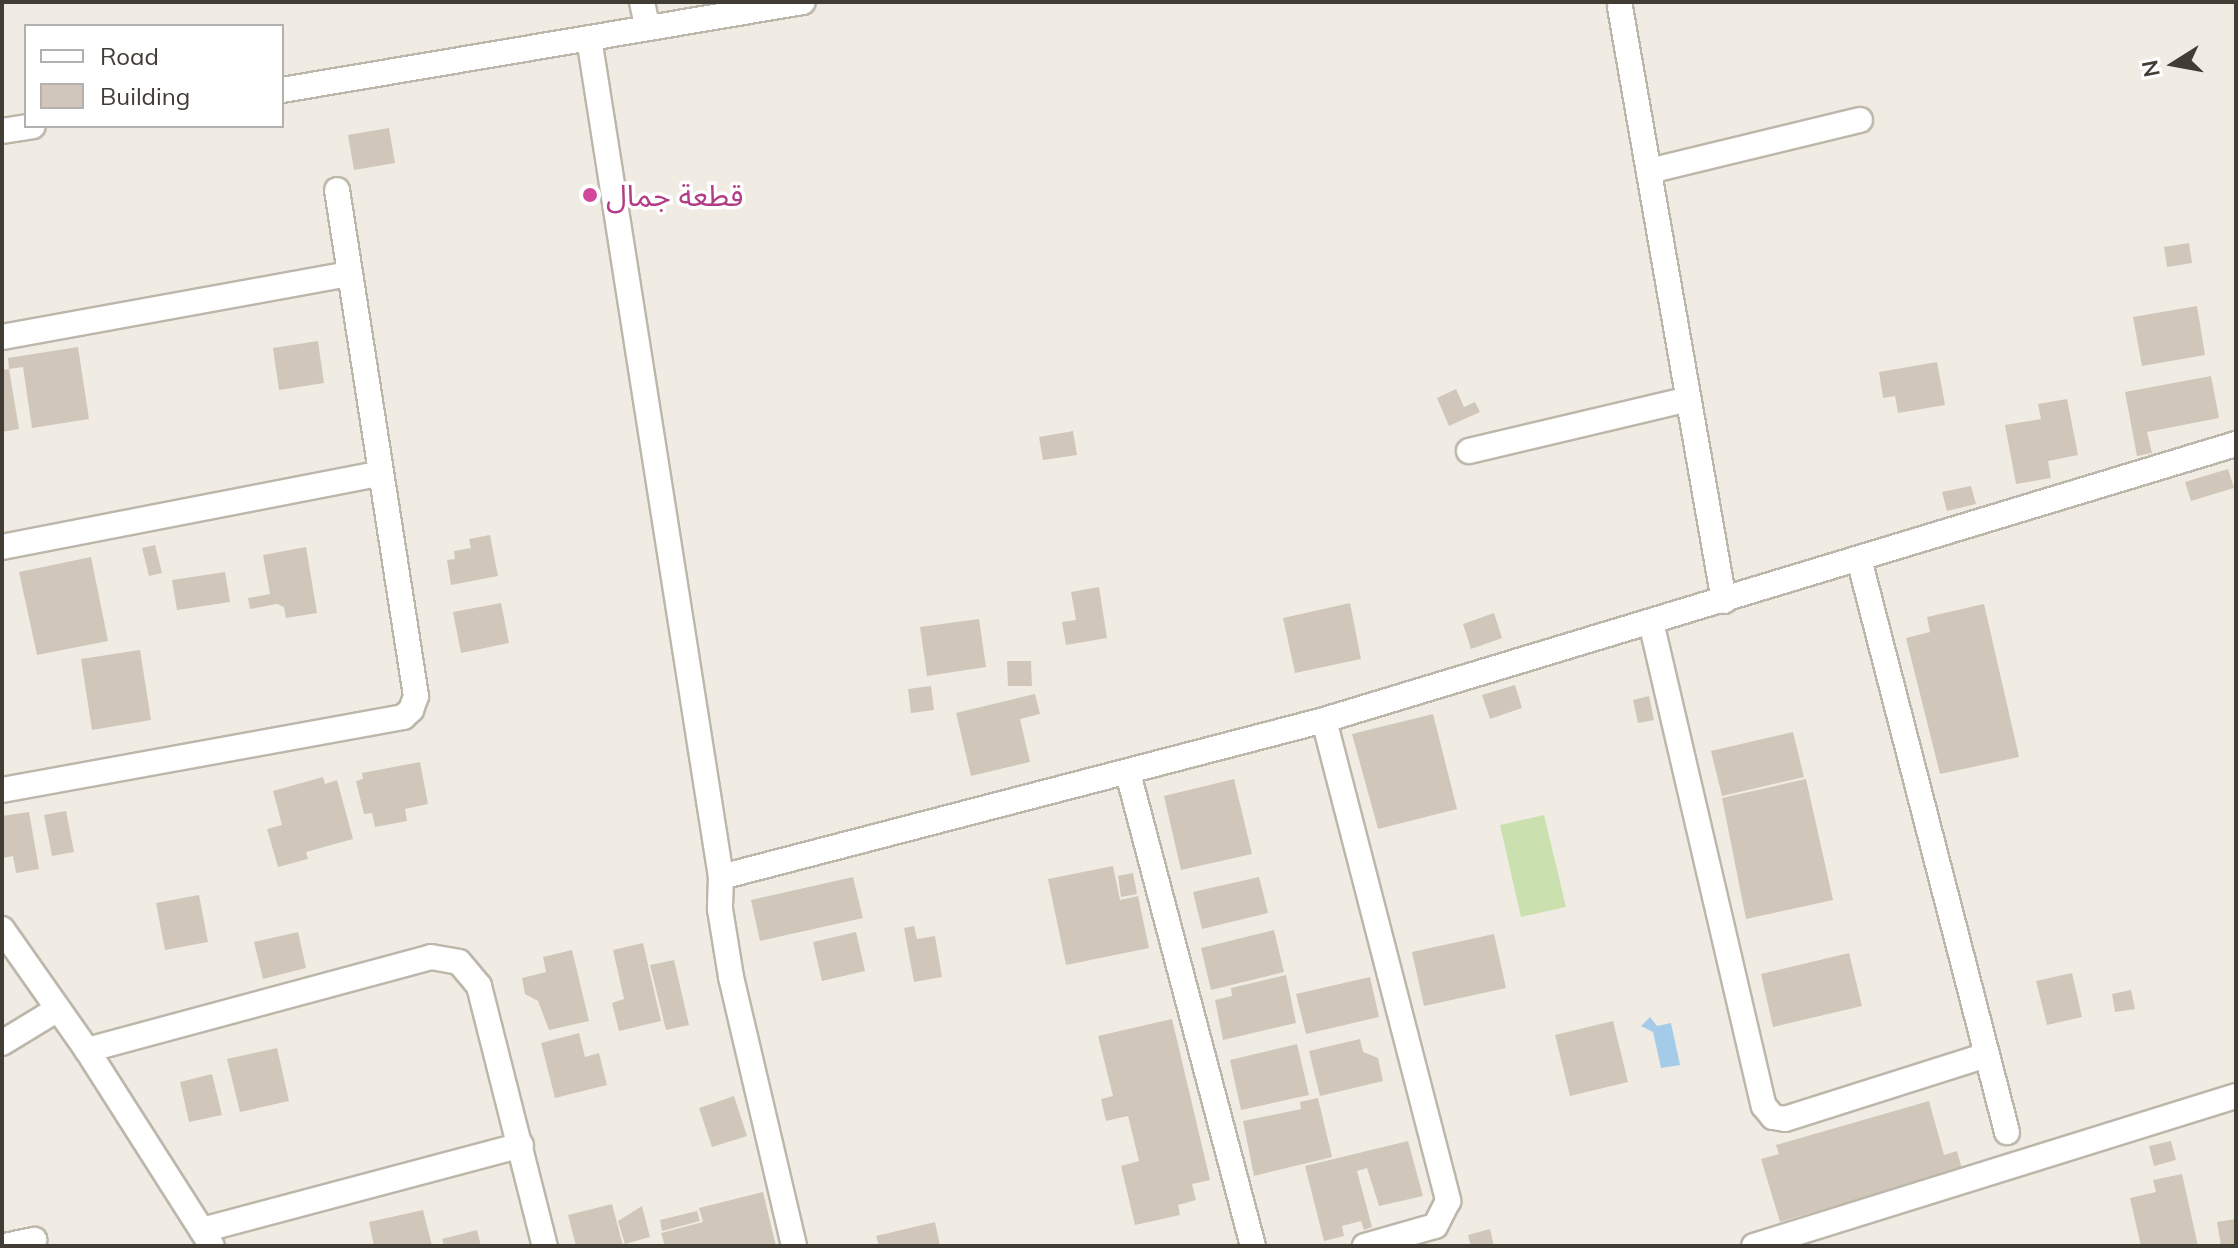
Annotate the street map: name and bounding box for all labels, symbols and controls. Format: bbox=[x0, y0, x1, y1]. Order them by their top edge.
legend bbox=[24, 24, 284, 128]
north arrow bbox=[2134, 24, 2214, 104]
text: Road bbox=[100, 41, 159, 71]
text: N bbox=[2135, 58, 2166, 79]
text: Building bbox=[100, 81, 190, 111]
place label: قطعة جمال bbox=[606, 177, 743, 213]
marker: قطعة جمال bbox=[581, 186, 599, 204]

